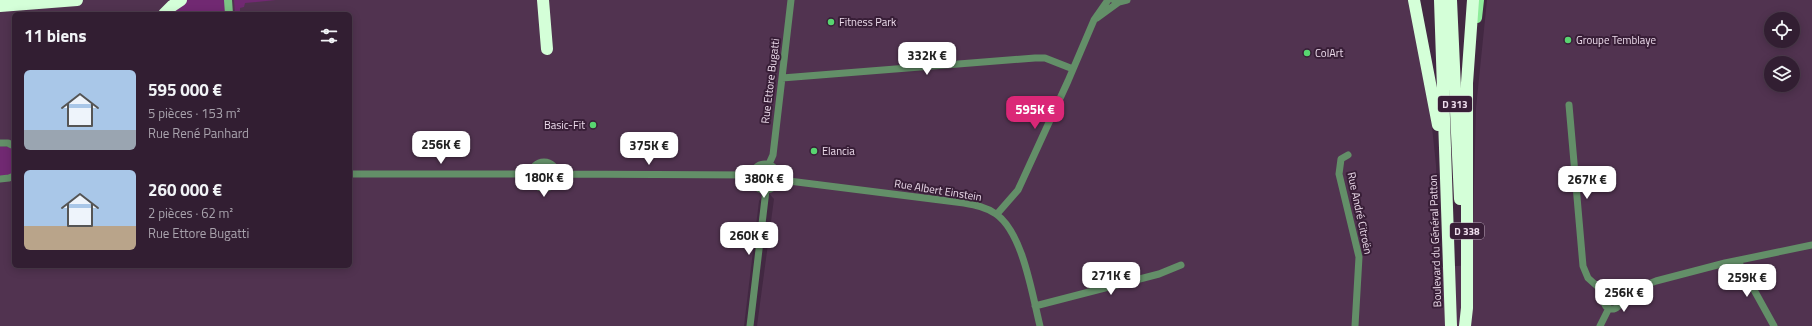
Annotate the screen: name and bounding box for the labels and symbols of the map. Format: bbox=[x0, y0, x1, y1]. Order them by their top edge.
place label: Fitness Park bbox=[839, 14, 897, 30]
marker: Fitness Park bbox=[826, 17, 836, 27]
place label: Groupe Temblaye bbox=[1576, 32, 1656, 48]
marker: Groupe Temblaye bbox=[1563, 35, 1573, 45]
street label: Rue Ettore Bugatti bbox=[757, 37, 783, 125]
pin: 332K € bbox=[894, 42, 960, 76]
place label: ColArt bbox=[1315, 45, 1344, 61]
marker: ColArt bbox=[1302, 48, 1312, 58]
pin: 595K € bbox=[1002, 96, 1068, 130]
road number: D 313 bbox=[1438, 96, 1472, 112]
place label: Basic-Fit bbox=[544, 117, 585, 133]
marker: Basic-Fit bbox=[588, 120, 598, 130]
pin: 256K € bbox=[408, 131, 474, 165]
pin: 375K € bbox=[616, 132, 682, 166]
place label: Elancia bbox=[822, 143, 855, 159]
marker: Elancia bbox=[809, 146, 819, 156]
pin: 180K € bbox=[511, 164, 577, 198]
pin: 380K € bbox=[731, 165, 797, 199]
pin: 267K € bbox=[1554, 166, 1620, 200]
street label: Rue André Citroën bbox=[1343, 170, 1377, 256]
street label: Boulevard du Général Patton bbox=[1425, 174, 1445, 308]
street label: Rue Albert Einstein bbox=[893, 175, 983, 205]
pin: 260K € bbox=[716, 222, 782, 256]
road number: D 338 bbox=[1450, 223, 1484, 239]
pin: 271K € bbox=[1078, 262, 1144, 296]
pin: 259K € bbox=[1714, 264, 1780, 298]
pin: 256K € bbox=[1591, 279, 1657, 313]

